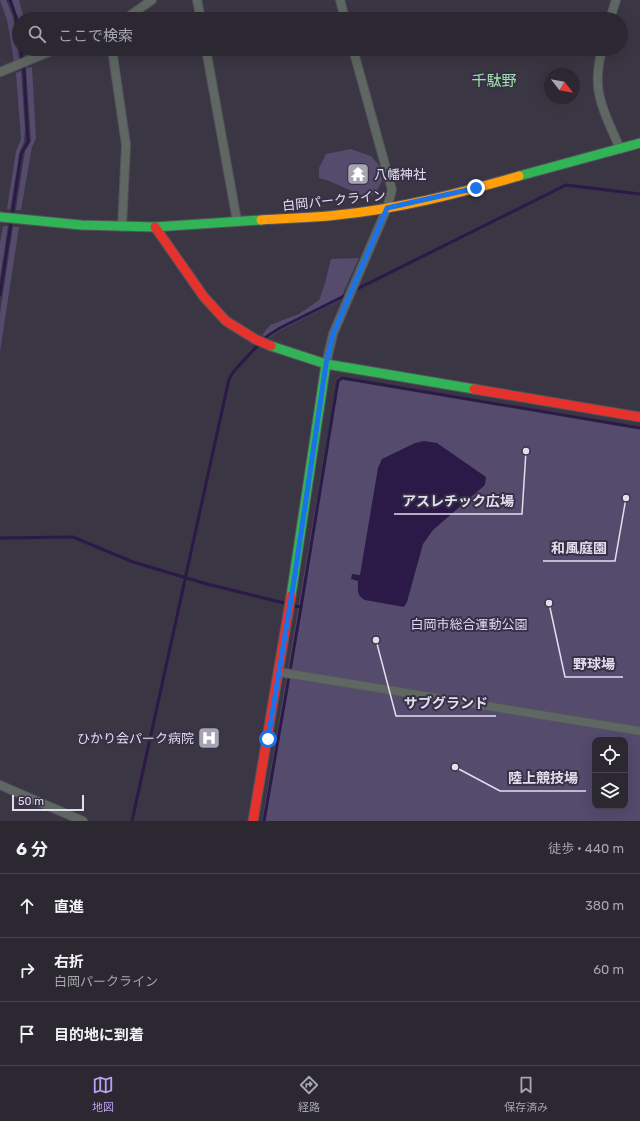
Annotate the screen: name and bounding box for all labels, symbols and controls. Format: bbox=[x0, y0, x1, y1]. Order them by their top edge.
search box bbox=[12, 12, 628, 56]
icon: search bbox=[26, 23, 48, 45]
text: ここで検索 bbox=[58, 27, 133, 45]
north arrow bbox=[544, 68, 580, 104]
district label: 千駄野 bbox=[471, 72, 517, 90]
temple icon: 八幡神社 bbox=[345, 161, 371, 187]
place label: 八幡神社 bbox=[374, 167, 426, 182]
route end bbox=[467, 179, 485, 197]
street label: 白岡パークライン bbox=[282, 188, 387, 213]
callout: アスレチック広場 bbox=[394, 488, 522, 514]
text: アスレチック広場 bbox=[402, 493, 514, 510]
callout: 和風庭園 bbox=[543, 535, 615, 561]
text: 和風庭園 bbox=[551, 540, 607, 557]
park label: 白岡市総合運動公園 bbox=[410, 617, 528, 632]
callout: 野球場 bbox=[565, 651, 623, 677]
text: 野球場 bbox=[573, 656, 615, 673]
callout: サブグランド bbox=[396, 690, 496, 716]
text: サブグランド bbox=[404, 695, 488, 712]
hospital icon: ひかり会パーク病院 bbox=[196, 725, 222, 751]
route start bbox=[259, 730, 277, 748]
place label: ひかり会パーク病院 bbox=[77, 731, 194, 746]
map controls bbox=[592, 737, 628, 809]
button: locate bbox=[592, 737, 628, 773]
callout: 陸上競技場 bbox=[500, 765, 586, 791]
text: 陸上競技場 bbox=[508, 770, 578, 787]
button: layers bbox=[592, 773, 628, 809]
scale bar bbox=[12, 793, 84, 812]
text: 50 m bbox=[18, 795, 44, 808]
text: 6 分 bbox=[16, 839, 48, 859]
text: 徒歩 · 440 m bbox=[548, 841, 624, 856]
icon: ahead bbox=[16, 895, 38, 917]
text: 直進 bbox=[54, 898, 84, 916]
text: 380 m bbox=[585, 898, 624, 913]
text: 右折 bbox=[54, 953, 84, 971]
icon: right bbox=[16, 959, 38, 981]
text: 60 m bbox=[593, 962, 624, 977]
text: 白岡パークライン bbox=[54, 974, 158, 989]
icon: arrive bbox=[16, 1023, 38, 1045]
text: 目的地に到着 bbox=[54, 1026, 144, 1044]
tab: 地図 bbox=[92, 1074, 114, 1114]
tab: 経路 bbox=[298, 1074, 320, 1114]
tab: 保存済み bbox=[504, 1074, 548, 1114]

